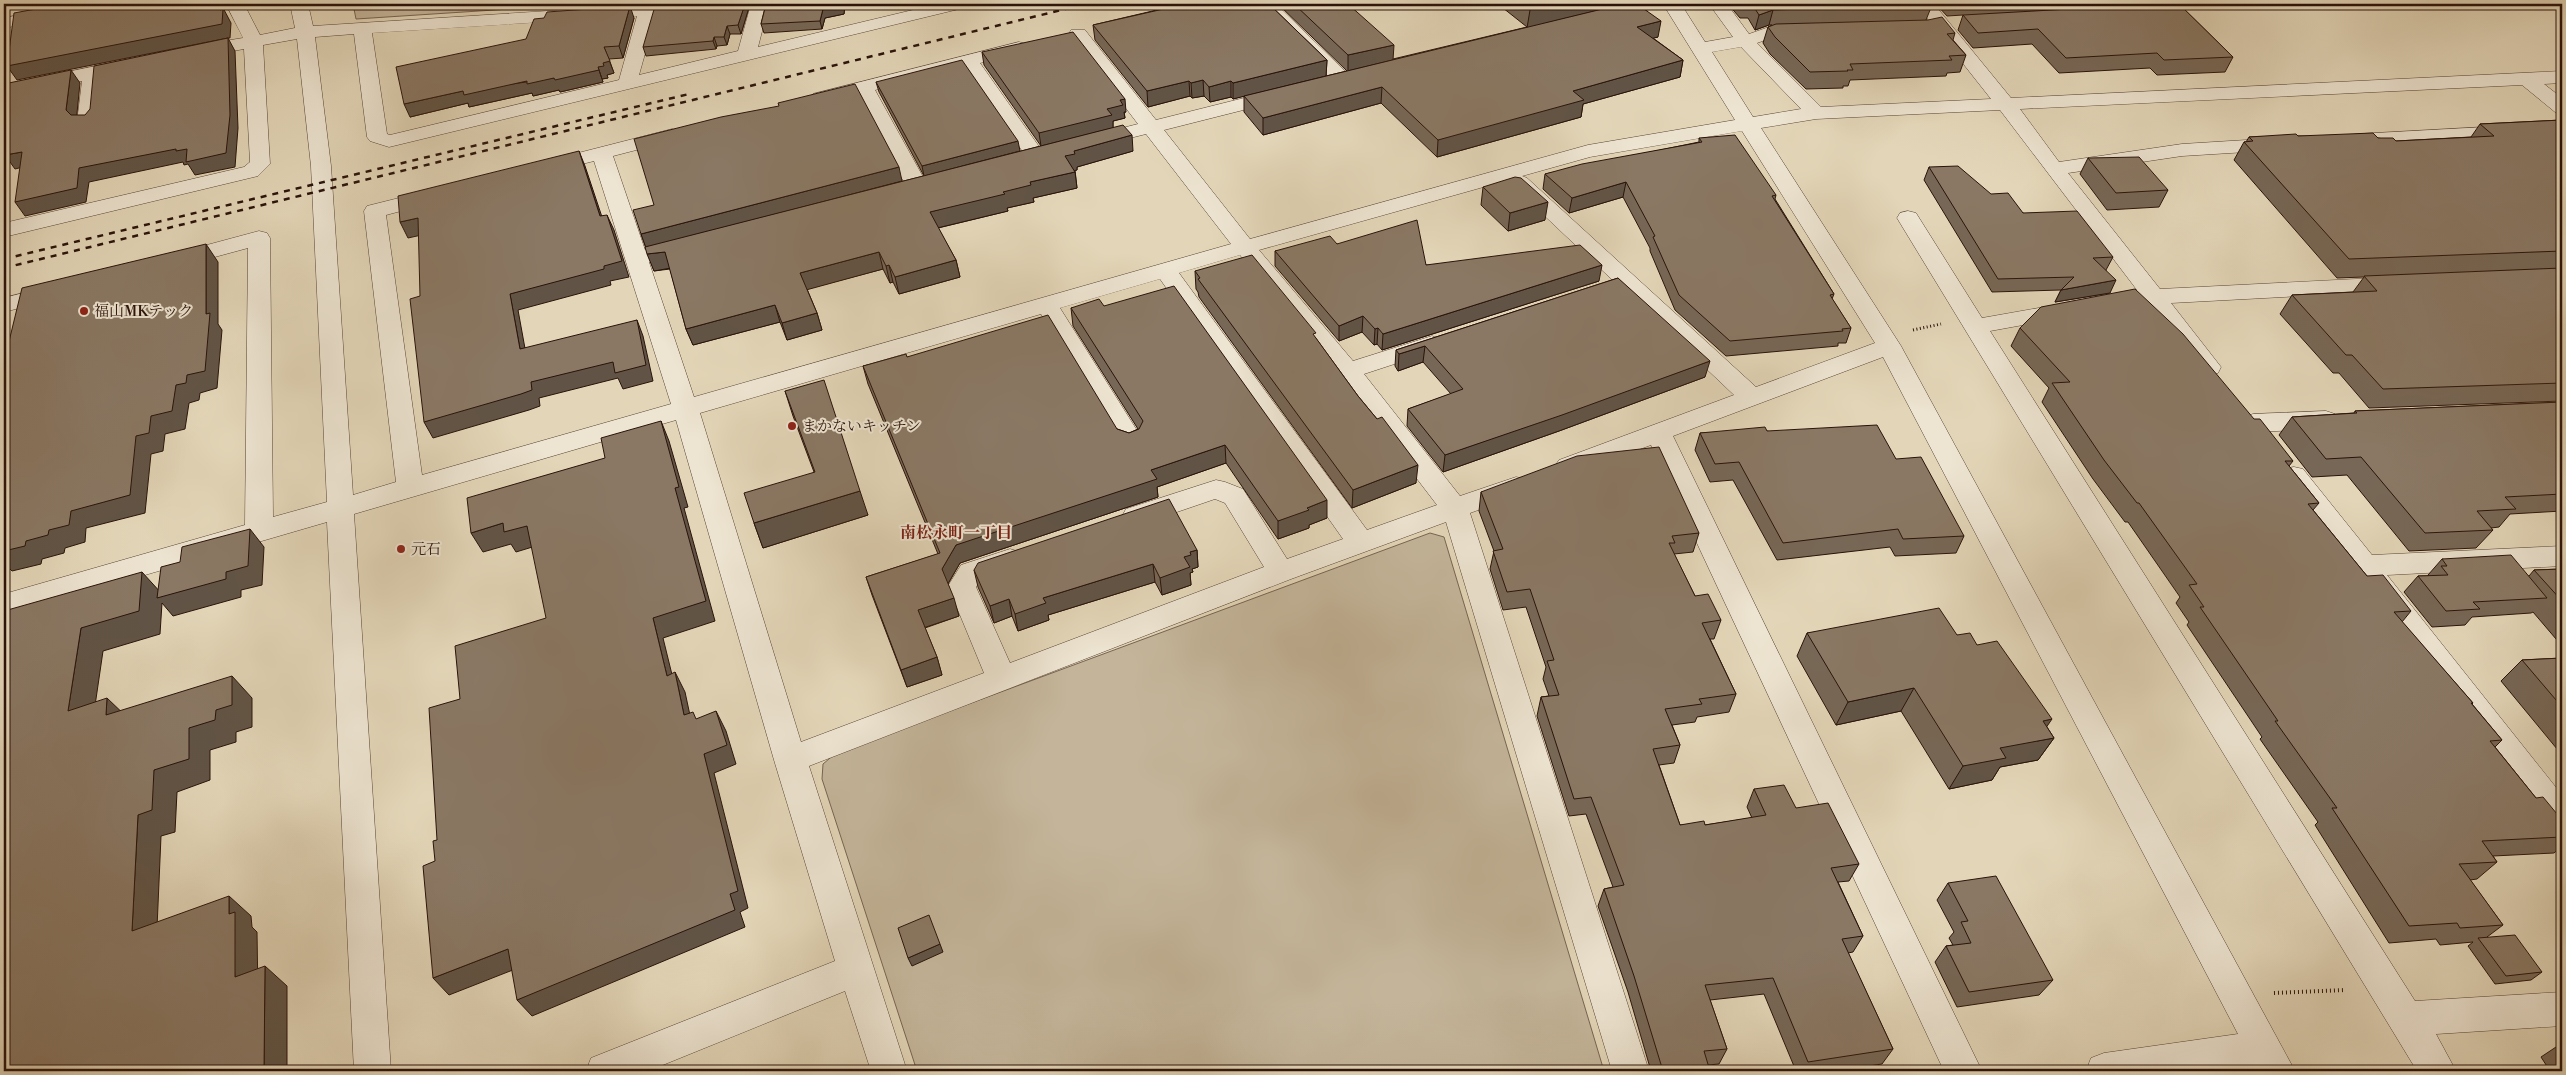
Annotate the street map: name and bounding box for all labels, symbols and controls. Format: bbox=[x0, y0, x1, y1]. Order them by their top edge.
place label: 福山MKテック bbox=[94, 302, 193, 321]
marker: 福山MKテック bbox=[78, 305, 90, 317]
place label: まかないキッチン bbox=[802, 417, 921, 436]
marker: まかないキッチン bbox=[786, 420, 798, 432]
district label: 南松永町一丁目 bbox=[900, 523, 1012, 543]
place label: 元石 bbox=[411, 540, 441, 559]
marker: 元石 bbox=[395, 543, 407, 555]

